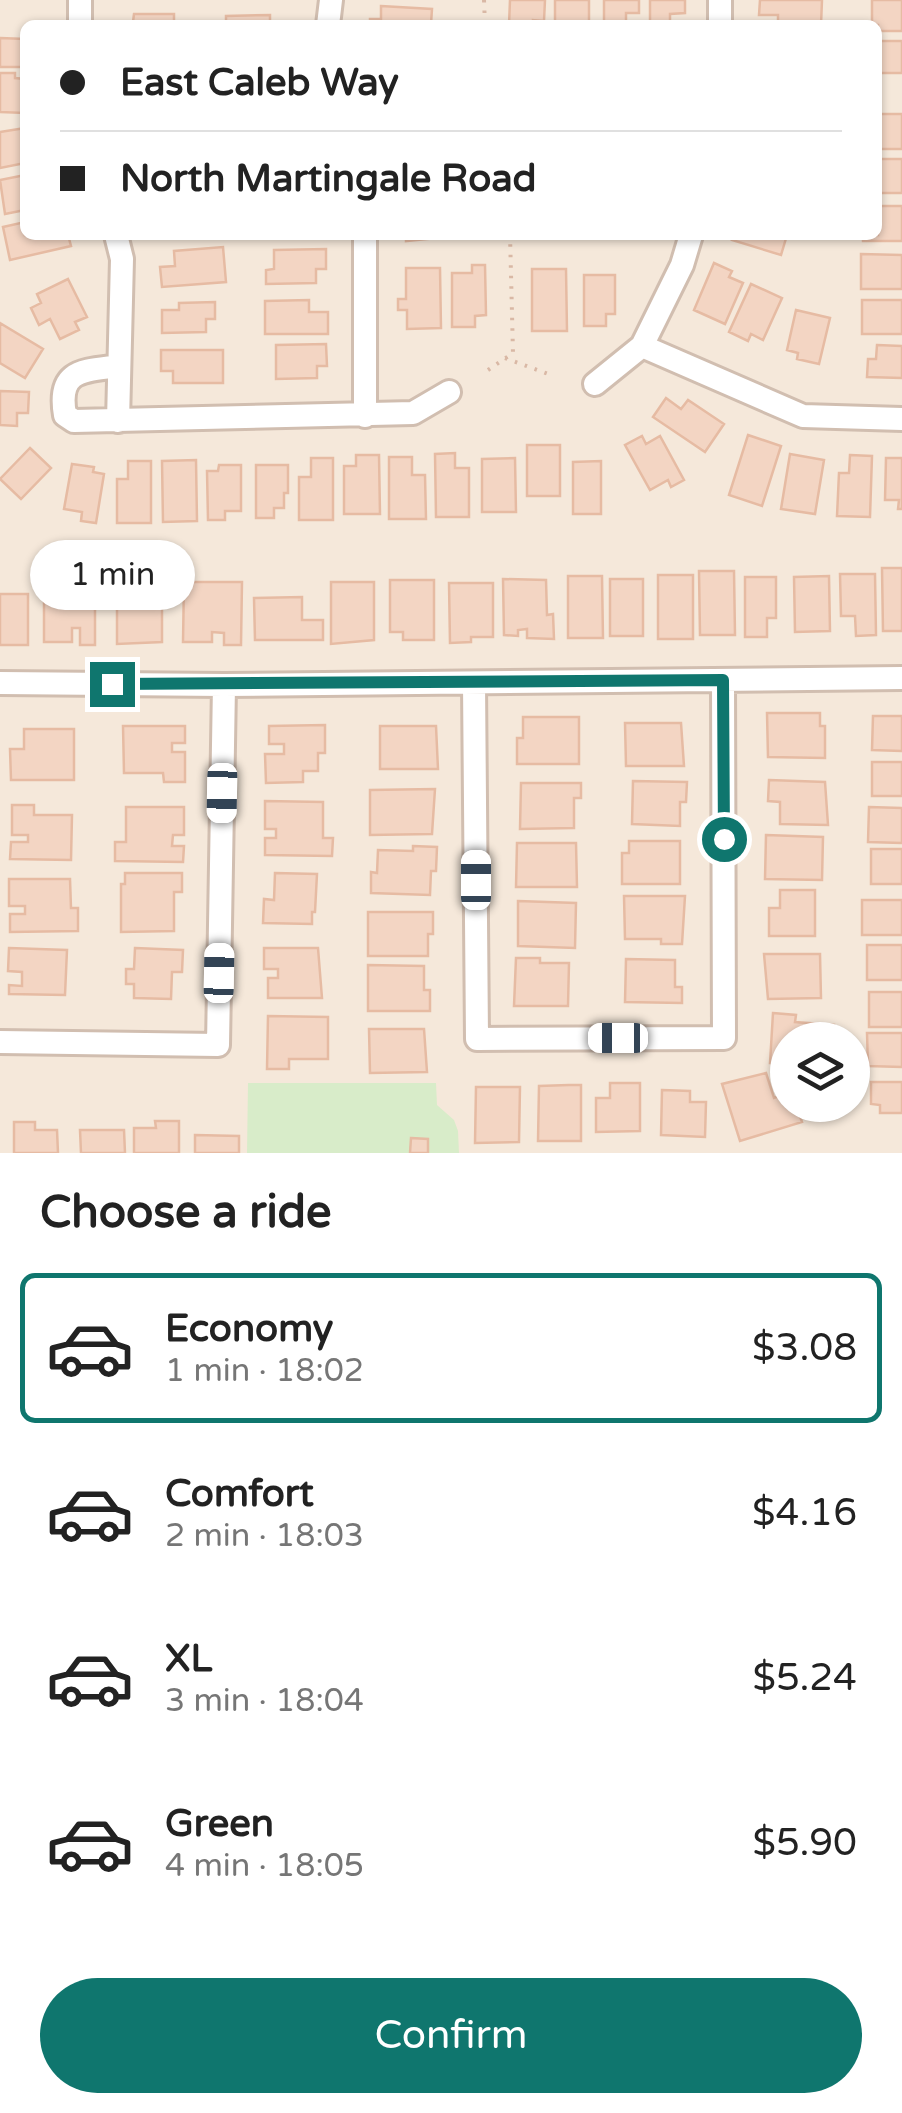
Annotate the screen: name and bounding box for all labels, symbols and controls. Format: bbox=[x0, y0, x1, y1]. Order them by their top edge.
text: East Caleb Way bbox=[120, 60, 399, 106]
text: North Martingale Road bbox=[120, 156, 537, 202]
callout: 1 min bbox=[29, 539, 194, 609]
text: 1 min bbox=[70, 556, 155, 594]
route end bbox=[90, 662, 135, 707]
car bbox=[206, 763, 238, 823]
route start bbox=[702, 817, 747, 862]
car bbox=[461, 850, 491, 910]
car bbox=[203, 943, 235, 1003]
map controls bbox=[770, 1022, 870, 1122]
button: layers bbox=[770, 1022, 870, 1122]
car bbox=[588, 1023, 648, 1053]
text: Choose a ride bbox=[40, 1186, 331, 1240]
icon: car bbox=[45, 1303, 135, 1393]
text: Economy bbox=[165, 1306, 333, 1352]
text: $3.08 bbox=[752, 1325, 857, 1371]
text: 1 min · 18:02 bbox=[165, 1352, 364, 1390]
icon: car bbox=[45, 1468, 135, 1558]
text: Comfort bbox=[165, 1471, 314, 1517]
text: $4.16 bbox=[752, 1490, 857, 1536]
text: 2 min · 18:03 bbox=[165, 1517, 364, 1555]
icon: car bbox=[45, 1633, 135, 1723]
text: XL bbox=[165, 1636, 212, 1682]
text: $5.24 bbox=[752, 1655, 857, 1701]
text: 3 min · 18:04 bbox=[165, 1682, 364, 1720]
icon: car bbox=[45, 1798, 135, 1888]
text: Green bbox=[165, 1801, 274, 1847]
text: $5.90 bbox=[752, 1820, 857, 1866]
text: 4 min · 18:05 bbox=[165, 1847, 364, 1885]
button: Confirm bbox=[40, 1978, 862, 2093]

